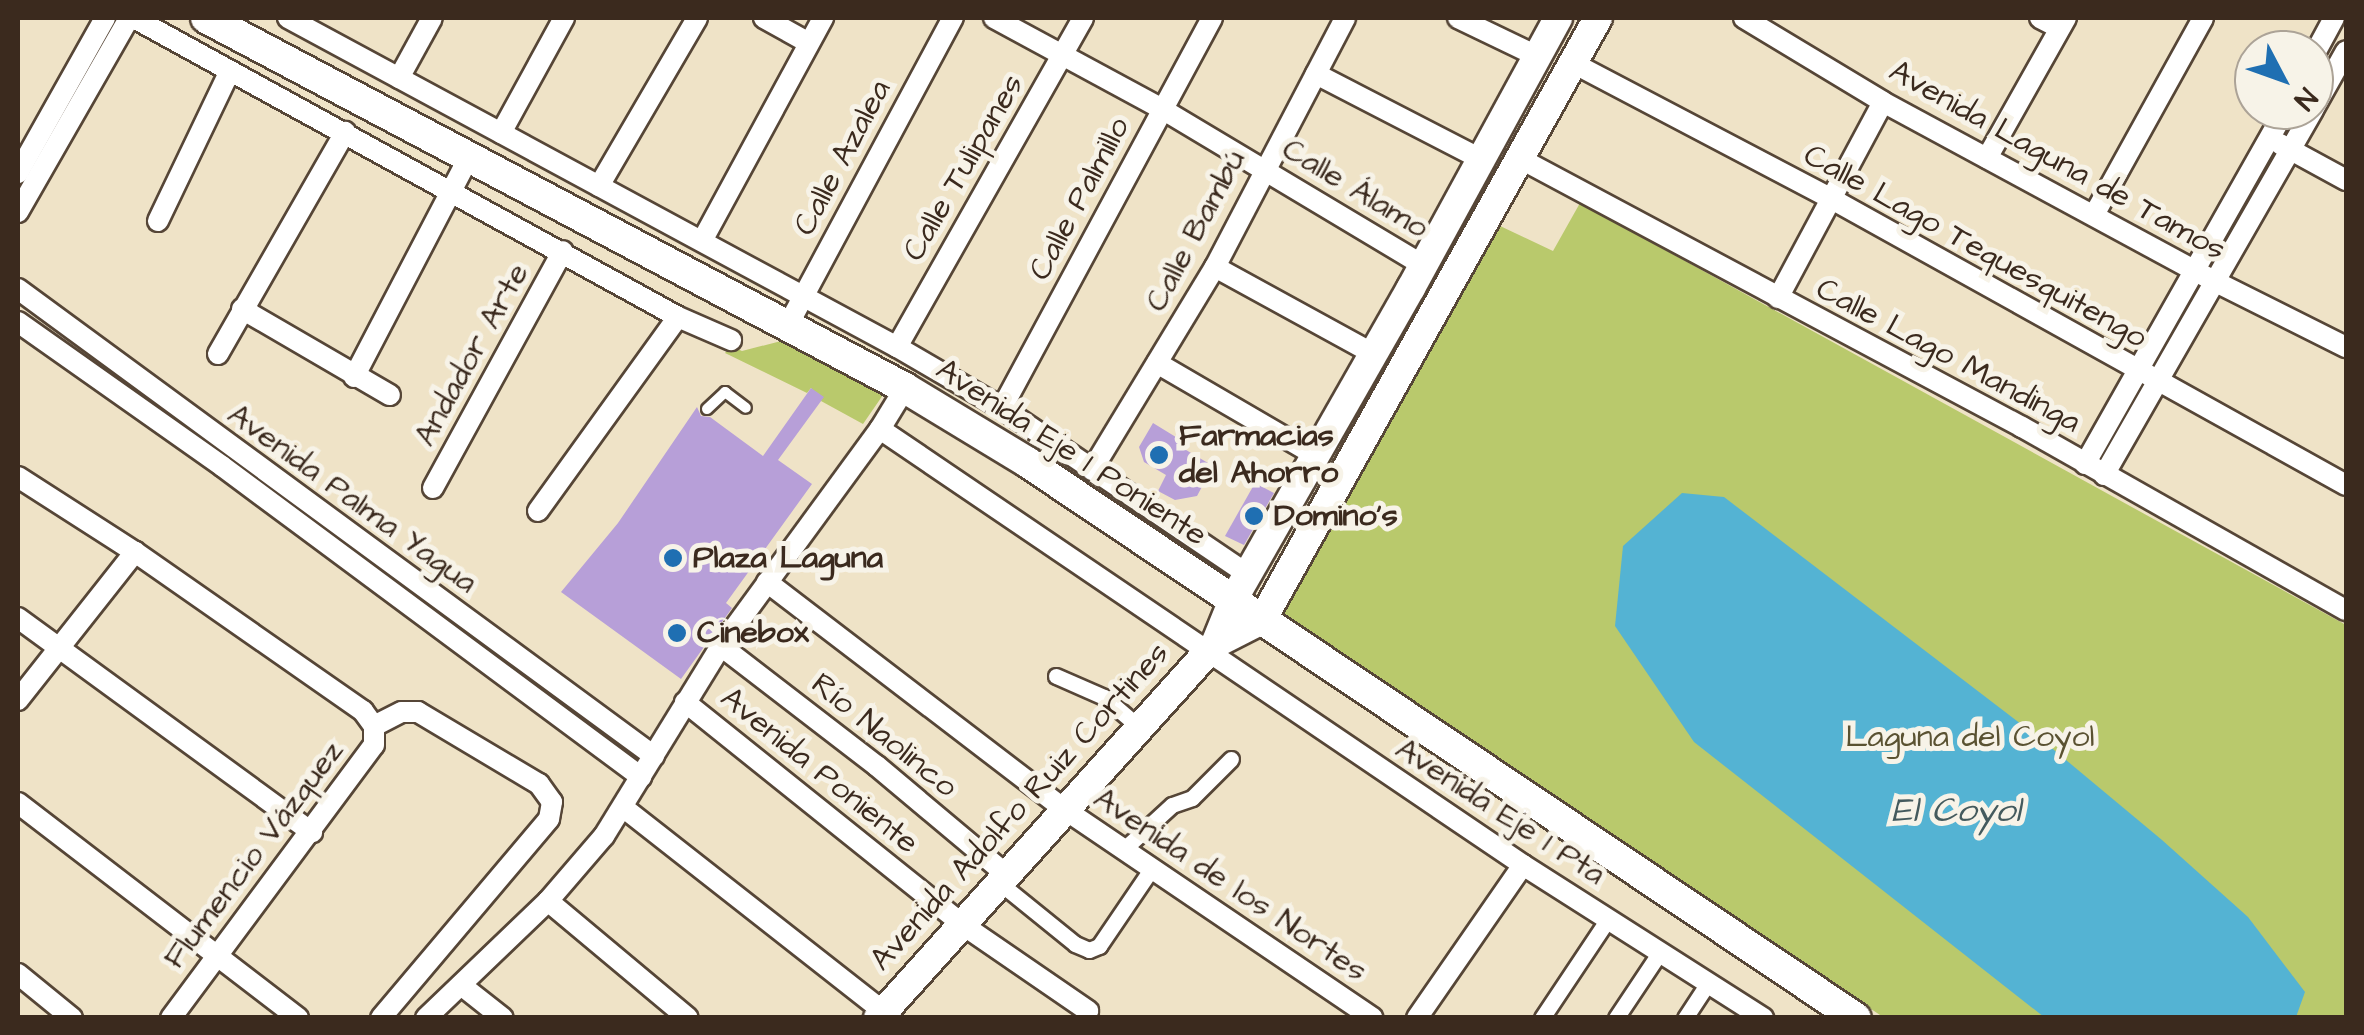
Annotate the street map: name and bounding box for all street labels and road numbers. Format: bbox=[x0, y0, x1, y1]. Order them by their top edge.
street label: Avenida Laguna de Tamos bbox=[1882, 52, 2232, 270]
street label: Calle Tulipanes bbox=[895, 68, 1033, 268]
street label: Calle Azalea bbox=[786, 74, 900, 242]
street label: Calle Palmillo bbox=[1021, 111, 1139, 287]
street label: Calle Álamo bbox=[1275, 130, 1435, 248]
street label: Calle Lago Tequesquitengo bbox=[1797, 137, 2153, 357]
street label: Calle Bambú bbox=[1137, 144, 1255, 318]
street label: Andador Arte bbox=[406, 257, 538, 453]
street label: Calle Lago Mandinga bbox=[1809, 270, 2087, 442]
street label: Avenida Eje 1 Poniente bbox=[928, 351, 1214, 555]
street label: Avenida Palma Yagua bbox=[220, 396, 484, 602]
street label: Avenida Adolfo Ruiz Cortines bbox=[862, 635, 1178, 979]
street label: Río Naolinco bbox=[803, 665, 965, 807]
street label: Avenida Poniente bbox=[712, 679, 926, 863]
street label: Avenida Eje 1 Pta bbox=[1388, 730, 1612, 894]
street label: Flumencio Vázquez bbox=[156, 733, 352, 977]
street label: Avenida de los Nortes bbox=[1086, 779, 1374, 991]

